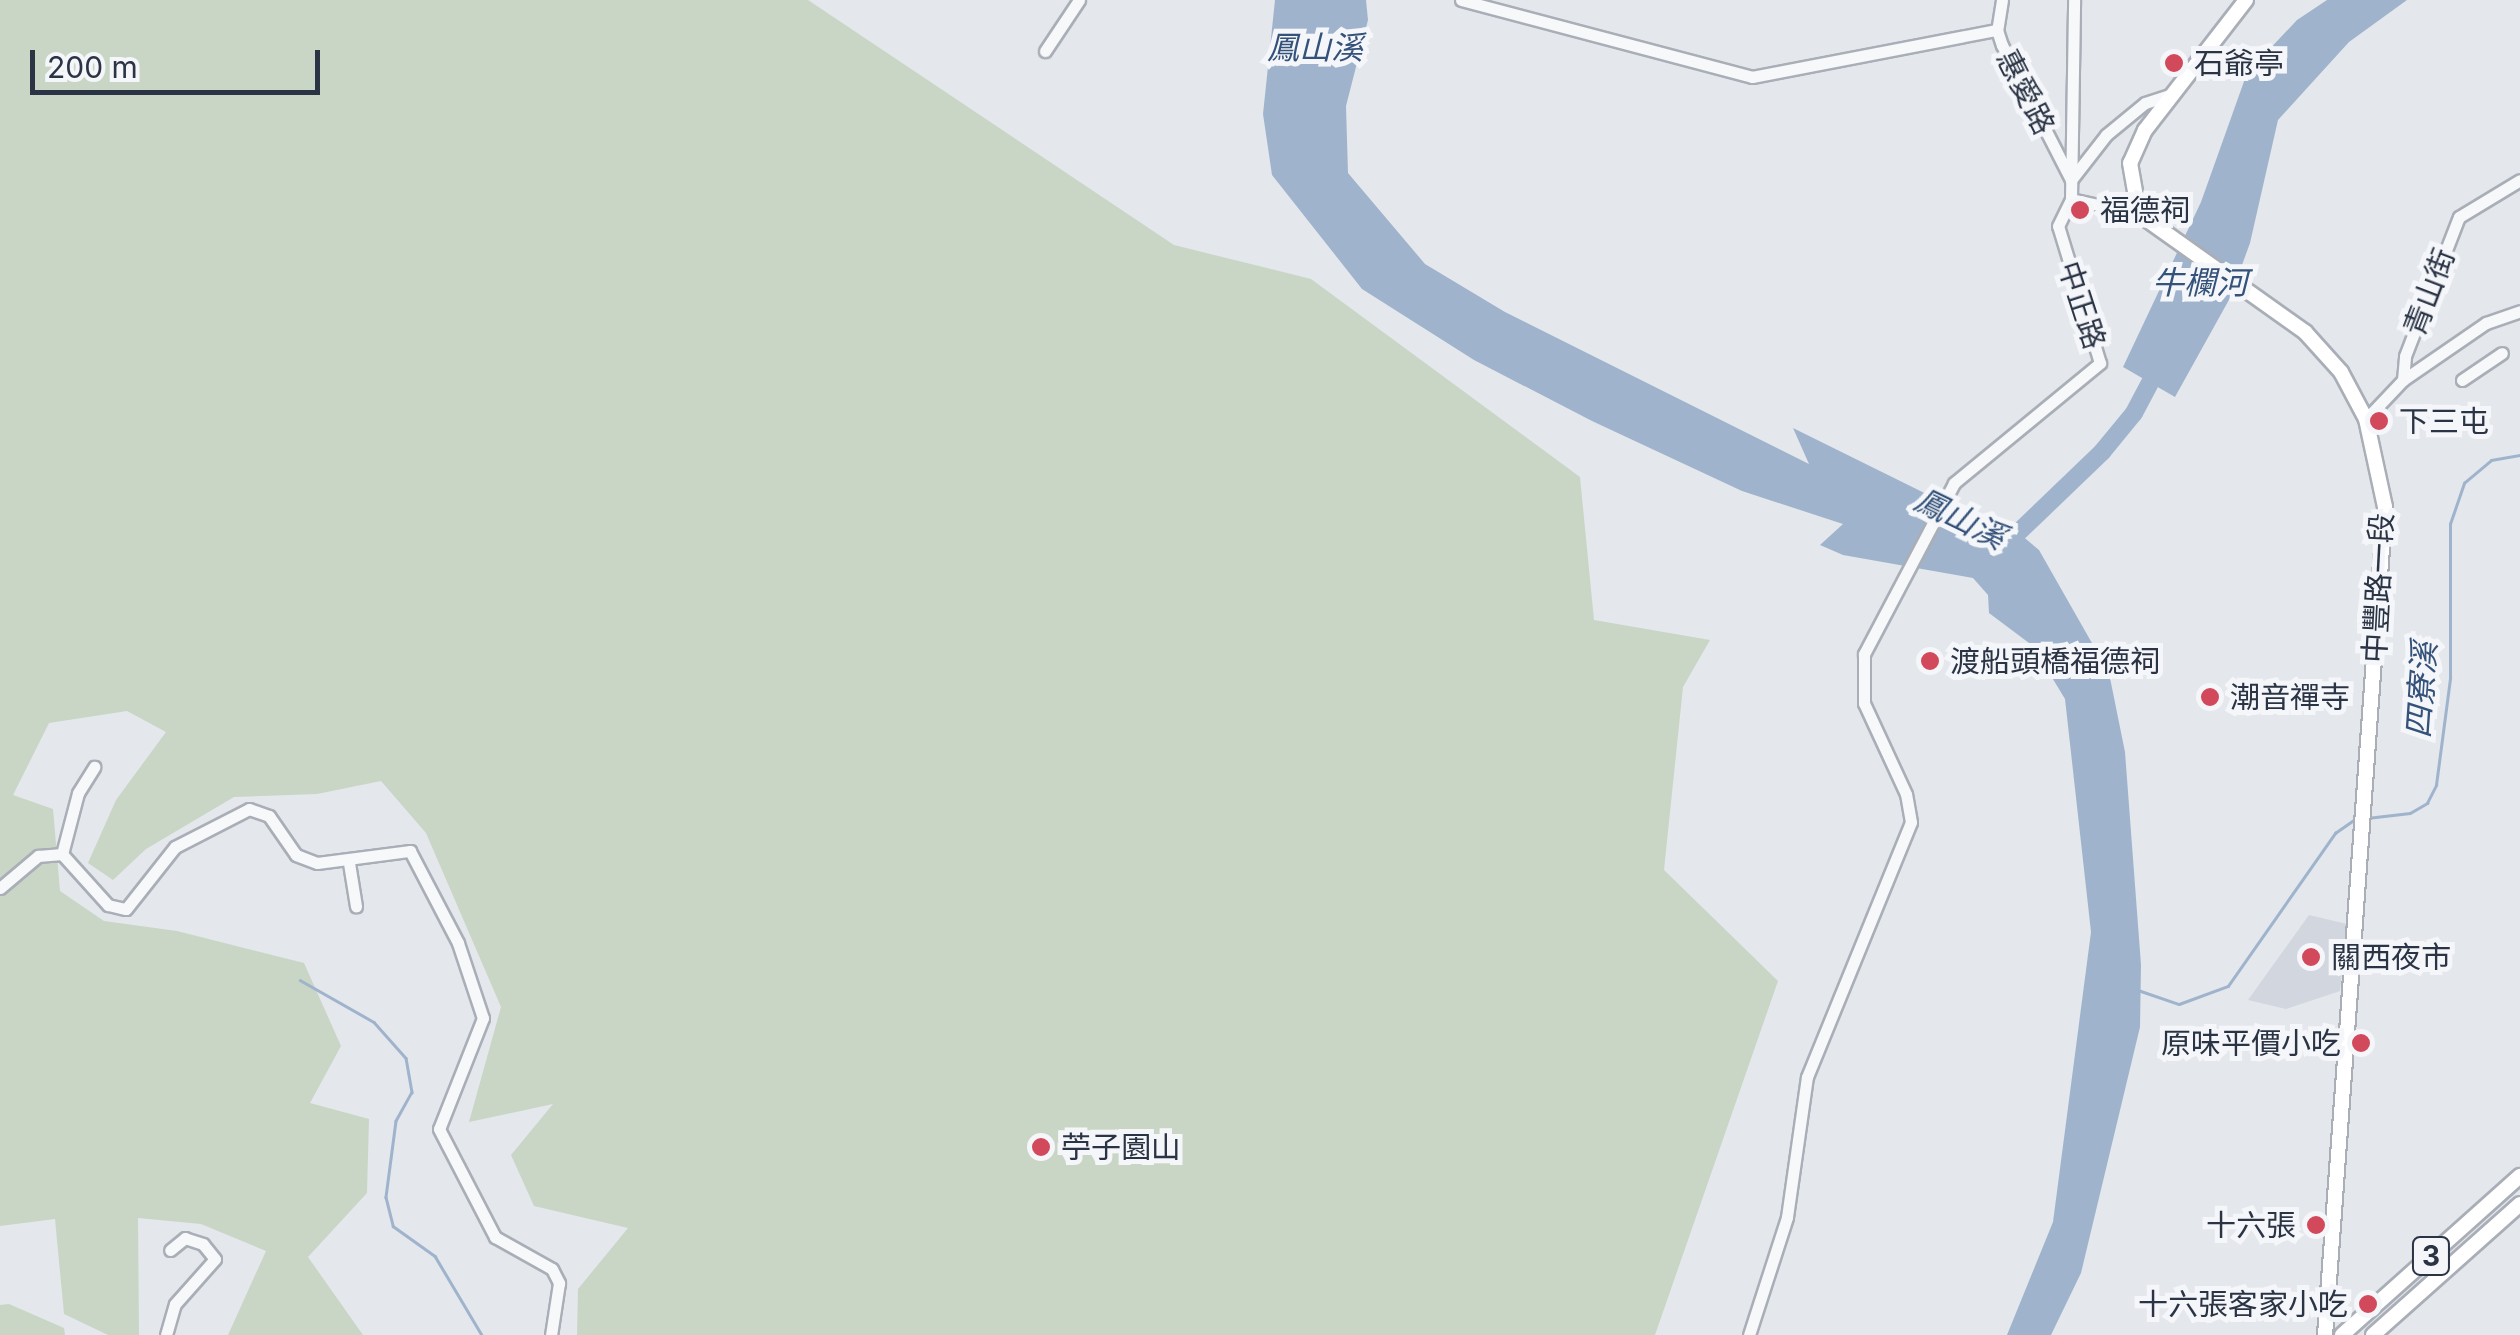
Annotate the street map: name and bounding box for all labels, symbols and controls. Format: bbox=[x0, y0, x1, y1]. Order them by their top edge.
water label: 鳳山溪 bbox=[1267, 29, 1363, 67]
scale bar bbox=[35, 30, 325, 92]
street label: 惠愛路 bbox=[1990, 44, 2062, 140]
place label: 石爺亭 bbox=[2194, 45, 2284, 81]
text: 200 m bbox=[47, 49, 138, 85]
marker: 石爺亭 bbox=[2163, 52, 2185, 74]
place label: 福德祠 bbox=[2100, 192, 2190, 228]
marker: 福德祠 bbox=[2069, 199, 2091, 221]
street label: 青山街 bbox=[2396, 244, 2462, 340]
street label: 中正路 bbox=[2051, 257, 2113, 353]
water label: 牛欄河 bbox=[2152, 264, 2248, 302]
place label: 下三屯 bbox=[2399, 403, 2489, 439]
marker: 下三屯 bbox=[2368, 410, 2390, 432]
water label: 鳳山溪 bbox=[1908, 481, 2012, 557]
street label: 中豐路一段 bbox=[2356, 512, 2400, 664]
water label: 四寮溪 bbox=[2399, 641, 2445, 739]
place label: 渡船頭橋福德祠 bbox=[1950, 643, 2160, 679]
marker: 渡船頭橋福德祠 bbox=[1919, 650, 1941, 672]
place label: 潮音禪寺 bbox=[2230, 679, 2350, 715]
marker: 潮音禪寺 bbox=[2199, 686, 2221, 708]
place label: 關西夜市 bbox=[2331, 939, 2451, 975]
marker: 關西夜市 bbox=[2300, 946, 2322, 968]
place label: 原味平價小吃 bbox=[2161, 1025, 2341, 1061]
marker: 原味平價小吃 bbox=[2350, 1032, 2372, 1054]
place label: 苧子園山 bbox=[1061, 1129, 1181, 1165]
marker: 苧子園山 bbox=[1030, 1136, 1052, 1158]
place label: 十六張 bbox=[2206, 1207, 2296, 1243]
marker: 十六張 bbox=[2305, 1214, 2327, 1236]
road number: 3 bbox=[2411, 1233, 2451, 1279]
place label: 十六張客家小吃 bbox=[2138, 1286, 2348, 1322]
marker: 十六張客家小吃 bbox=[2357, 1293, 2379, 1315]

